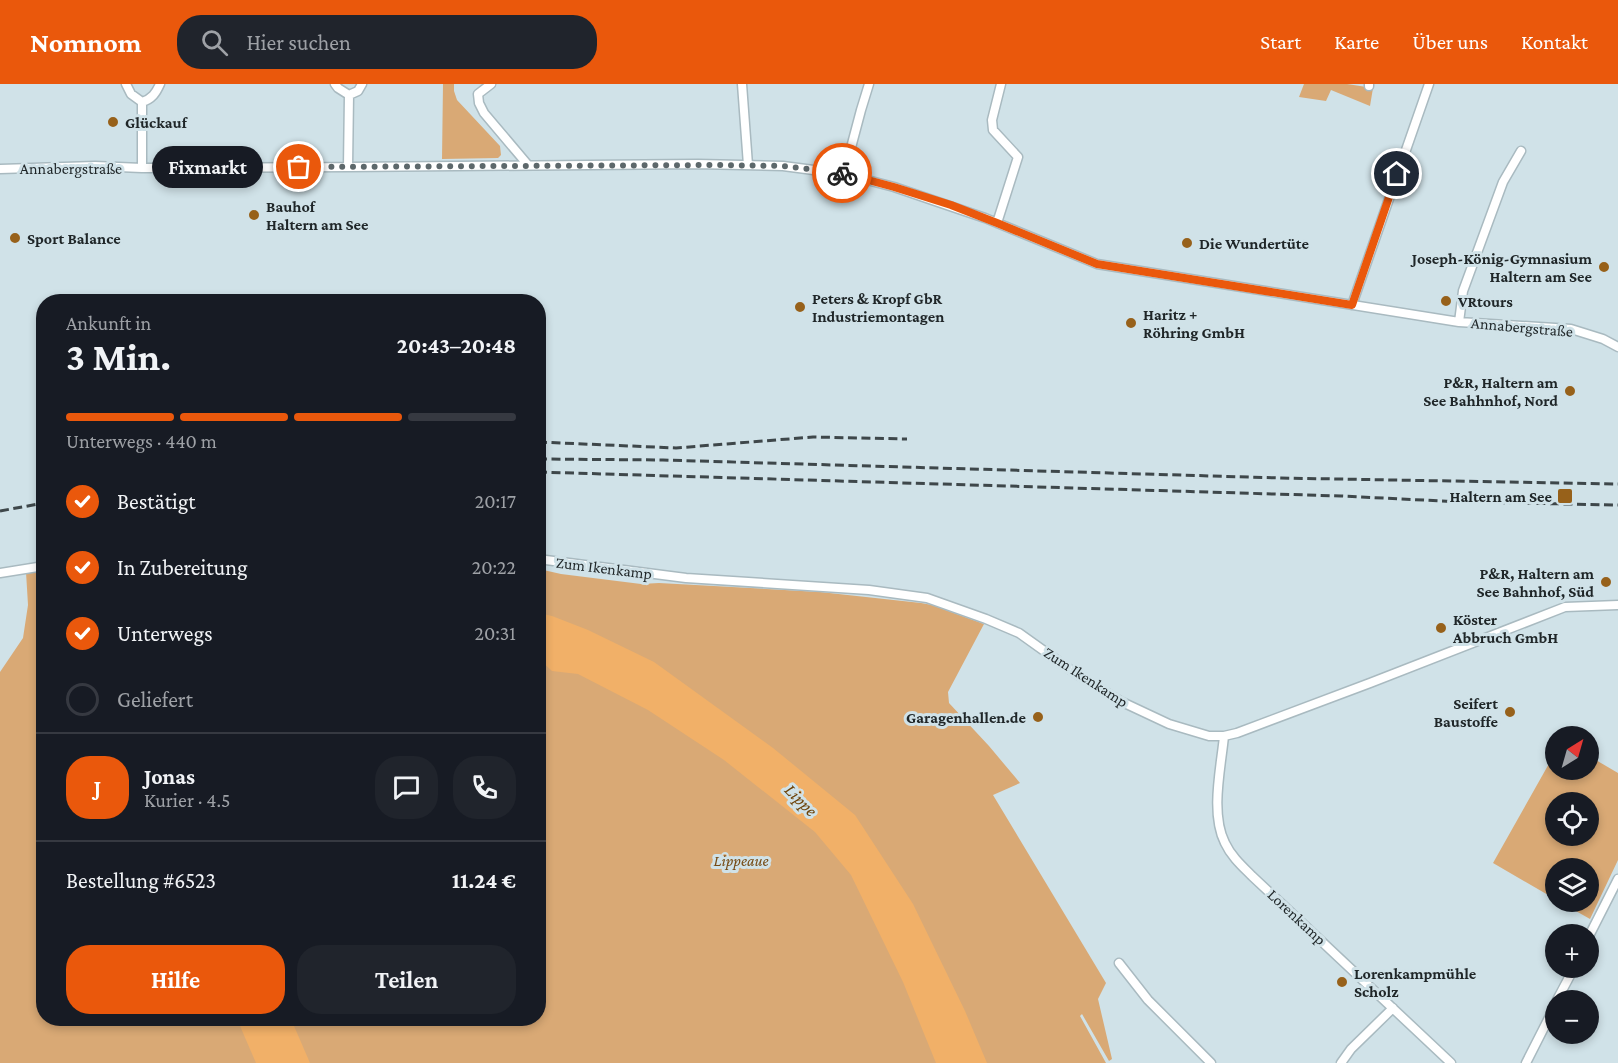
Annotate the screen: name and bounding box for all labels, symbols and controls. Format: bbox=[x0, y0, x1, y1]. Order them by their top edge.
search box bbox=[177, 15, 597, 69]
icon: search bbox=[198, 26, 231, 59]
text: Nomnom bbox=[30, 27, 141, 58]
text: Hier suchen bbox=[246, 30, 351, 55]
text: Start bbox=[1260, 30, 1301, 54]
text: Karte bbox=[1334, 30, 1379, 54]
text: Über uns bbox=[1412, 30, 1488, 54]
text: Kontakt bbox=[1521, 30, 1588, 54]
place label: Glückauf bbox=[125, 114, 189, 131]
marker: Glückauf bbox=[106, 115, 120, 129]
pin bbox=[273, 141, 324, 192]
courier bbox=[812, 143, 872, 203]
callout: Fixmarkt bbox=[152, 146, 263, 188]
pin bbox=[1371, 148, 1422, 199]
icon: bag bbox=[282, 150, 315, 183]
text: Fixmarkt bbox=[168, 156, 247, 178]
icon: bike bbox=[826, 157, 859, 190]
icon: home bbox=[1380, 157, 1413, 190]
street label: Annabergstraße bbox=[20, 160, 122, 178]
place label: Bauhof Haltern am See bbox=[266, 198, 369, 233]
marker: Bauhof Haltern am See bbox=[247, 208, 261, 222]
place label: Sport Balance bbox=[27, 230, 121, 247]
marker: Sport Balance bbox=[8, 231, 22, 245]
place label: Die Wundertüte bbox=[1199, 235, 1309, 252]
marker: Die Wundertüte bbox=[1180, 236, 1194, 250]
place label: Joseph-König-Gymnasium Haltern am See bbox=[1410, 250, 1593, 285]
marker: Joseph-König-Gymnasium Haltern am See bbox=[1597, 260, 1611, 274]
place label: Peters & Kropf GbR Industriemontagen bbox=[812, 290, 944, 325]
place label: VRtours bbox=[1457, 293, 1513, 310]
marker: VRtours bbox=[1439, 294, 1453, 308]
marker: Peters & Kropf GbR Industriemontagen bbox=[793, 300, 807, 314]
place label: Haritz + Röhring GmbH bbox=[1143, 306, 1245, 341]
text: Ankunft in bbox=[66, 312, 151, 334]
street label: Annabergstraße bbox=[1470, 314, 1574, 341]
marker: Haritz + Röhring GmbH bbox=[1124, 316, 1138, 330]
text: 20:43–20:48 bbox=[397, 333, 516, 358]
text: 3 Min. bbox=[66, 335, 171, 378]
place label: P&R, Haltern am See Bahhnhof, Nord bbox=[1423, 374, 1558, 409]
marker: P&R, Haltern am See Bahhnhof, Nord bbox=[1563, 384, 1577, 398]
text: Unterwegs · 440 m bbox=[66, 430, 217, 452]
icon: check bbox=[66, 485, 99, 518]
marker: Haltern am See bbox=[1556, 487, 1574, 505]
place label: Haltern am See bbox=[1450, 488, 1553, 505]
text: Bestätigt bbox=[117, 489, 196, 514]
text: 20:17 bbox=[475, 490, 516, 512]
icon: check bbox=[66, 551, 99, 584]
street label: Zum Ikenkamp bbox=[555, 554, 653, 583]
text: In Zubereitung bbox=[117, 555, 248, 580]
text: 20:22 bbox=[472, 556, 516, 578]
place label: P&R, Haltern am See Bahnhof, Süd bbox=[1476, 565, 1594, 600]
marker: P&R, Haltern am See Bahnhof, Süd bbox=[1599, 575, 1613, 589]
place label: Köster Abbruch GmbH bbox=[1452, 611, 1558, 646]
icon: check bbox=[66, 617, 99, 650]
text: Unterwegs bbox=[117, 621, 213, 646]
marker: Köster Abbruch GmbH bbox=[1434, 621, 1448, 635]
text: 20:31 bbox=[474, 622, 516, 644]
street label: Zum Ikenkamp bbox=[1040, 644, 1131, 711]
text: Geliefert bbox=[117, 687, 193, 712]
place label: Seifert Baustoffe bbox=[1434, 695, 1499, 730]
marker: Seifert Baustoffe bbox=[1503, 705, 1517, 719]
place label: Garagenhallen.de bbox=[906, 709, 1027, 726]
marker: Garagenhallen.de bbox=[1031, 710, 1045, 724]
north arrow bbox=[1545, 726, 1599, 780]
map controls bbox=[1545, 726, 1599, 1044]
button: chat bbox=[375, 756, 438, 819]
button: phone bbox=[453, 756, 516, 819]
text: Jonas bbox=[144, 764, 195, 789]
text: J bbox=[94, 775, 101, 800]
water label: Lippe bbox=[781, 780, 822, 821]
text: Kurier · 4.5 bbox=[144, 789, 231, 811]
button: locate bbox=[1545, 792, 1599, 846]
park label: Lippeaue bbox=[713, 852, 769, 870]
button: layers bbox=[1545, 858, 1599, 912]
text: Bestellung #6523 bbox=[66, 868, 216, 893]
text: 11.24 € bbox=[452, 868, 516, 893]
street label: Lorenkamp bbox=[1264, 886, 1330, 949]
button: + bbox=[1545, 924, 1599, 978]
button: Hilfe bbox=[66, 945, 285, 1014]
button: Teilen bbox=[297, 945, 516, 1014]
place label: Lorenkampmühle Scholz bbox=[1354, 965, 1477, 1000]
marker: Lorenkampmühle Scholz bbox=[1335, 975, 1349, 989]
button: − bbox=[1545, 990, 1599, 1044]

